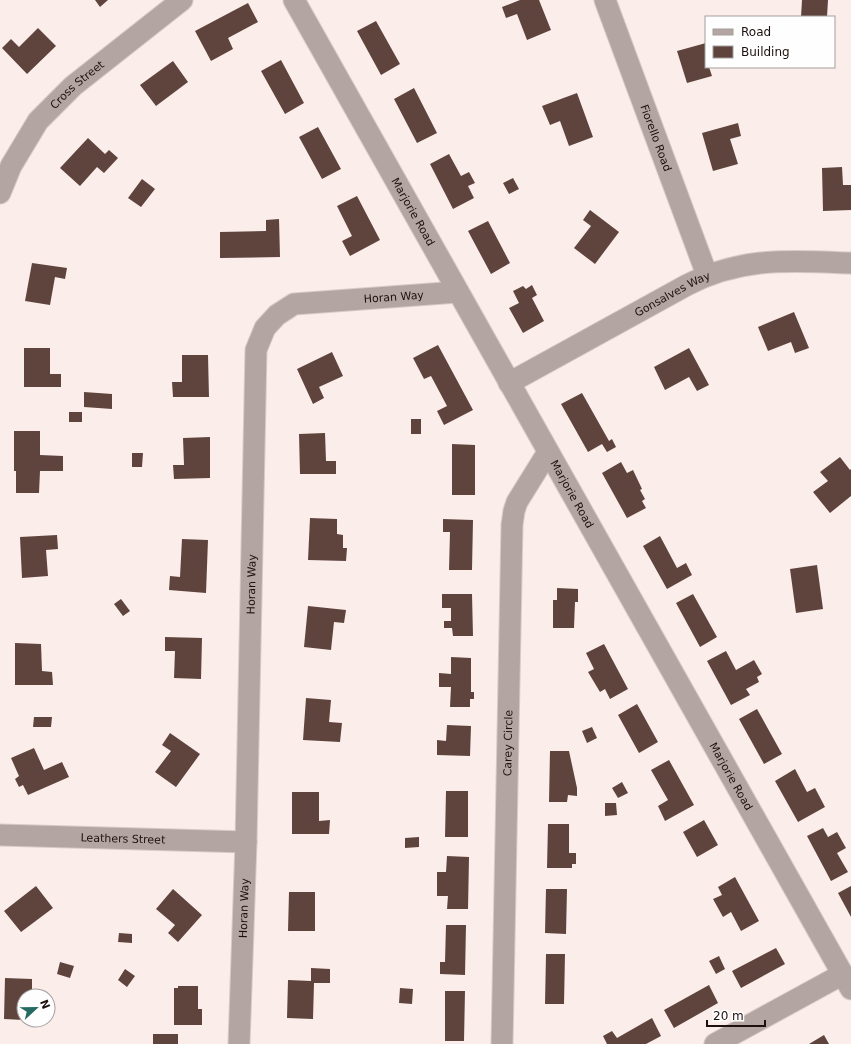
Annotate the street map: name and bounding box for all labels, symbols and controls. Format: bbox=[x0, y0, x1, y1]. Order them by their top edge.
legend bbox=[705, 16, 835, 68]
text: Road bbox=[741, 25, 771, 39]
text: Building bbox=[741, 45, 790, 59]
street label: Cross Street bbox=[48, 58, 107, 112]
street label: Fiorello Road bbox=[637, 103, 674, 173]
street label: Marjorie Road bbox=[388, 176, 437, 248]
street label: Gonsalves Way bbox=[632, 269, 713, 320]
street label: Horan Way bbox=[363, 288, 425, 306]
street label: Marjorie Road bbox=[547, 458, 596, 531]
street label: Horan Way bbox=[245, 553, 259, 614]
street label: Carey Circle bbox=[501, 710, 515, 776]
street label: Marjorie Road bbox=[706, 740, 755, 813]
street label: Leathers Street bbox=[80, 831, 166, 847]
street label: Horan Way bbox=[237, 877, 252, 938]
north arrow bbox=[16, 988, 56, 1028]
text: N bbox=[37, 998, 53, 1011]
scale bar bbox=[707, 1002, 765, 1028]
text: 20 m bbox=[713, 1009, 744, 1023]

